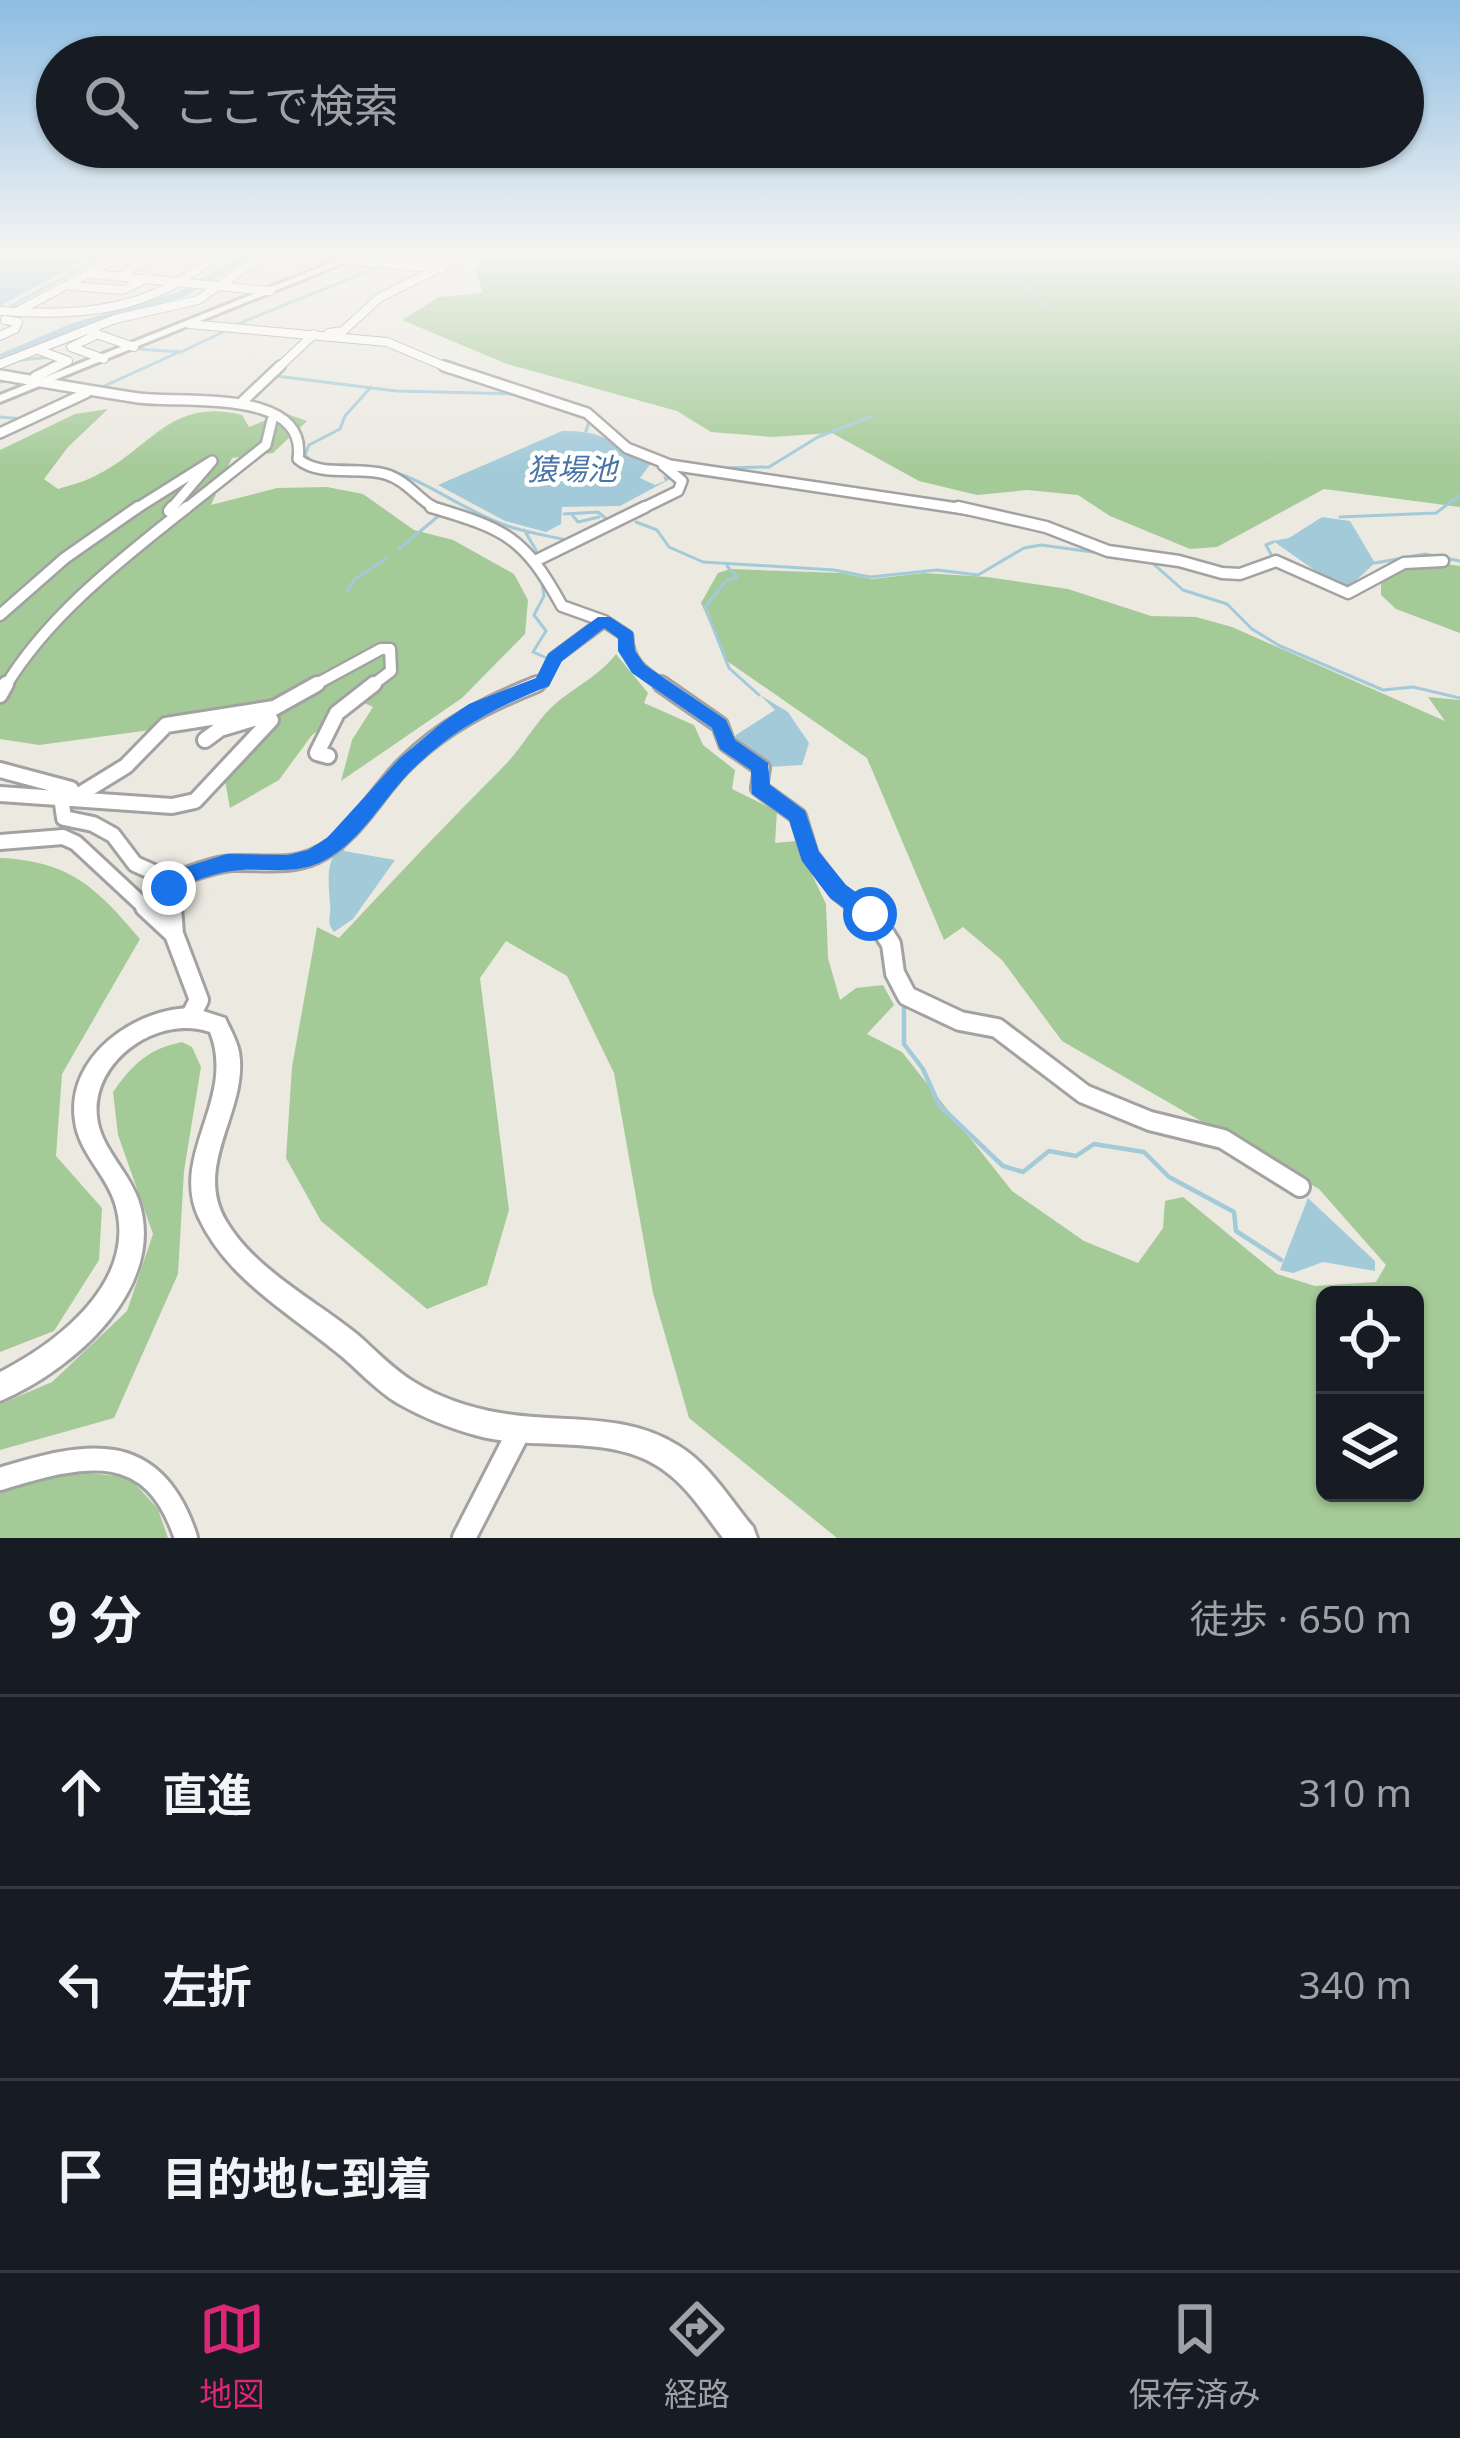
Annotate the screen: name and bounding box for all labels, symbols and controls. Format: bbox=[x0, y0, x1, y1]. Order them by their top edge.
search box bbox=[36, 36, 1424, 168]
icon: search bbox=[78, 69, 144, 135]
text: ここで検索 bbox=[174, 74, 399, 135]
water label: 猿場池 bbox=[527, 448, 620, 489]
route end bbox=[142, 861, 196, 915]
route start bbox=[843, 887, 897, 941]
map controls bbox=[1316, 1286, 1424, 1502]
button: locate bbox=[1316, 1286, 1424, 1394]
button: layers bbox=[1316, 1394, 1424, 1502]
text: 9 分 bbox=[48, 1583, 141, 1653]
text: 徒歩 · 650 m bbox=[1190, 1591, 1412, 1644]
icon: ahead bbox=[48, 1759, 114, 1825]
text: 直進 bbox=[162, 1763, 252, 1824]
text: 310 m bbox=[1298, 1765, 1412, 1818]
icon: left bbox=[48, 1951, 114, 2017]
text: 左折 bbox=[162, 1955, 252, 2016]
text: 340 m bbox=[1298, 1957, 1412, 2010]
icon: arrive bbox=[48, 2143, 114, 2209]
text: 目的地に到着 bbox=[162, 2147, 432, 2208]
tab: 地図 bbox=[199, 2296, 265, 2416]
tab: 経路 bbox=[664, 2296, 730, 2416]
tab: 保存済み bbox=[1129, 2296, 1261, 2416]

